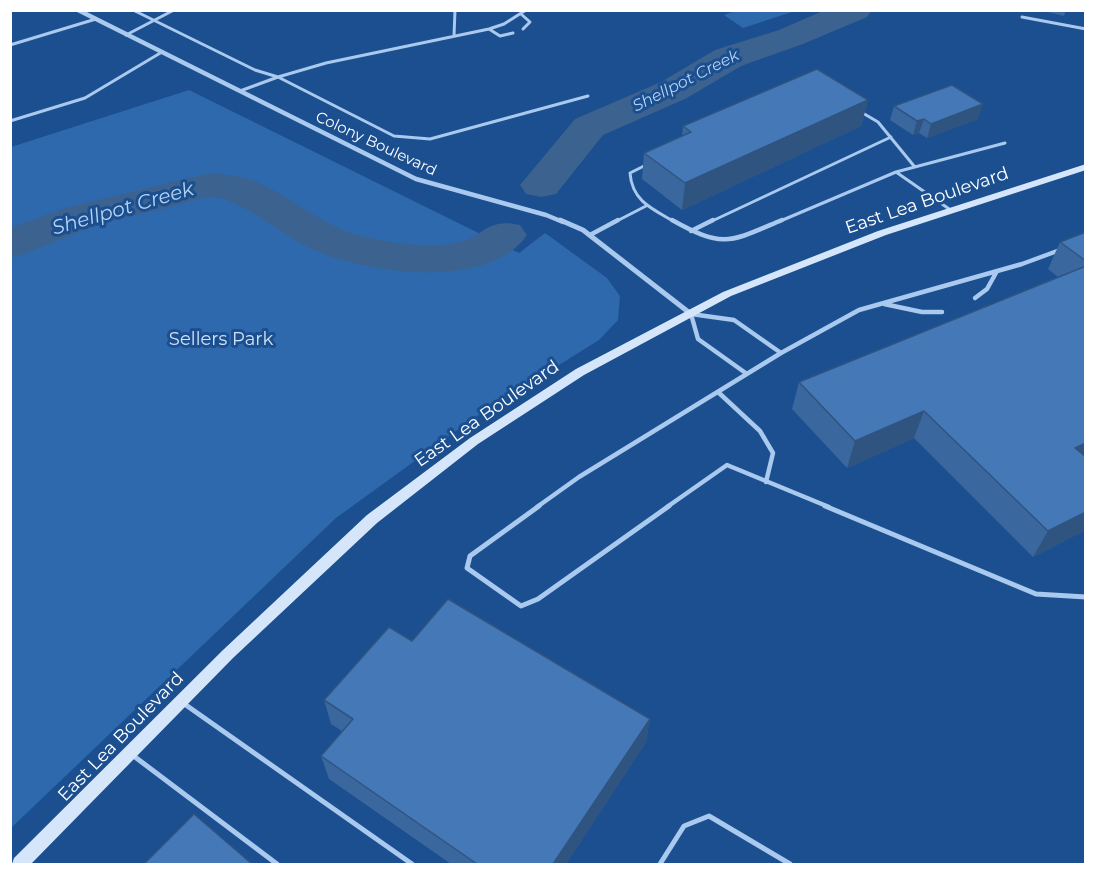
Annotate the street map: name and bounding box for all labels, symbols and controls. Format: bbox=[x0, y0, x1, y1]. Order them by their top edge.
water label: Shellpot Creek bbox=[629, 46, 743, 116]
street label: Colony Boulevard bbox=[313, 108, 439, 180]
street label: East Lea Boulevard bbox=[842, 163, 1012, 239]
water label: Shellpot Creek bbox=[49, 177, 197, 241]
park label: Sellers Park bbox=[169, 329, 273, 351]
street label: East Lea Boulevard bbox=[411, 356, 563, 472]
street label: East Lea Boulevard bbox=[54, 668, 188, 806]

